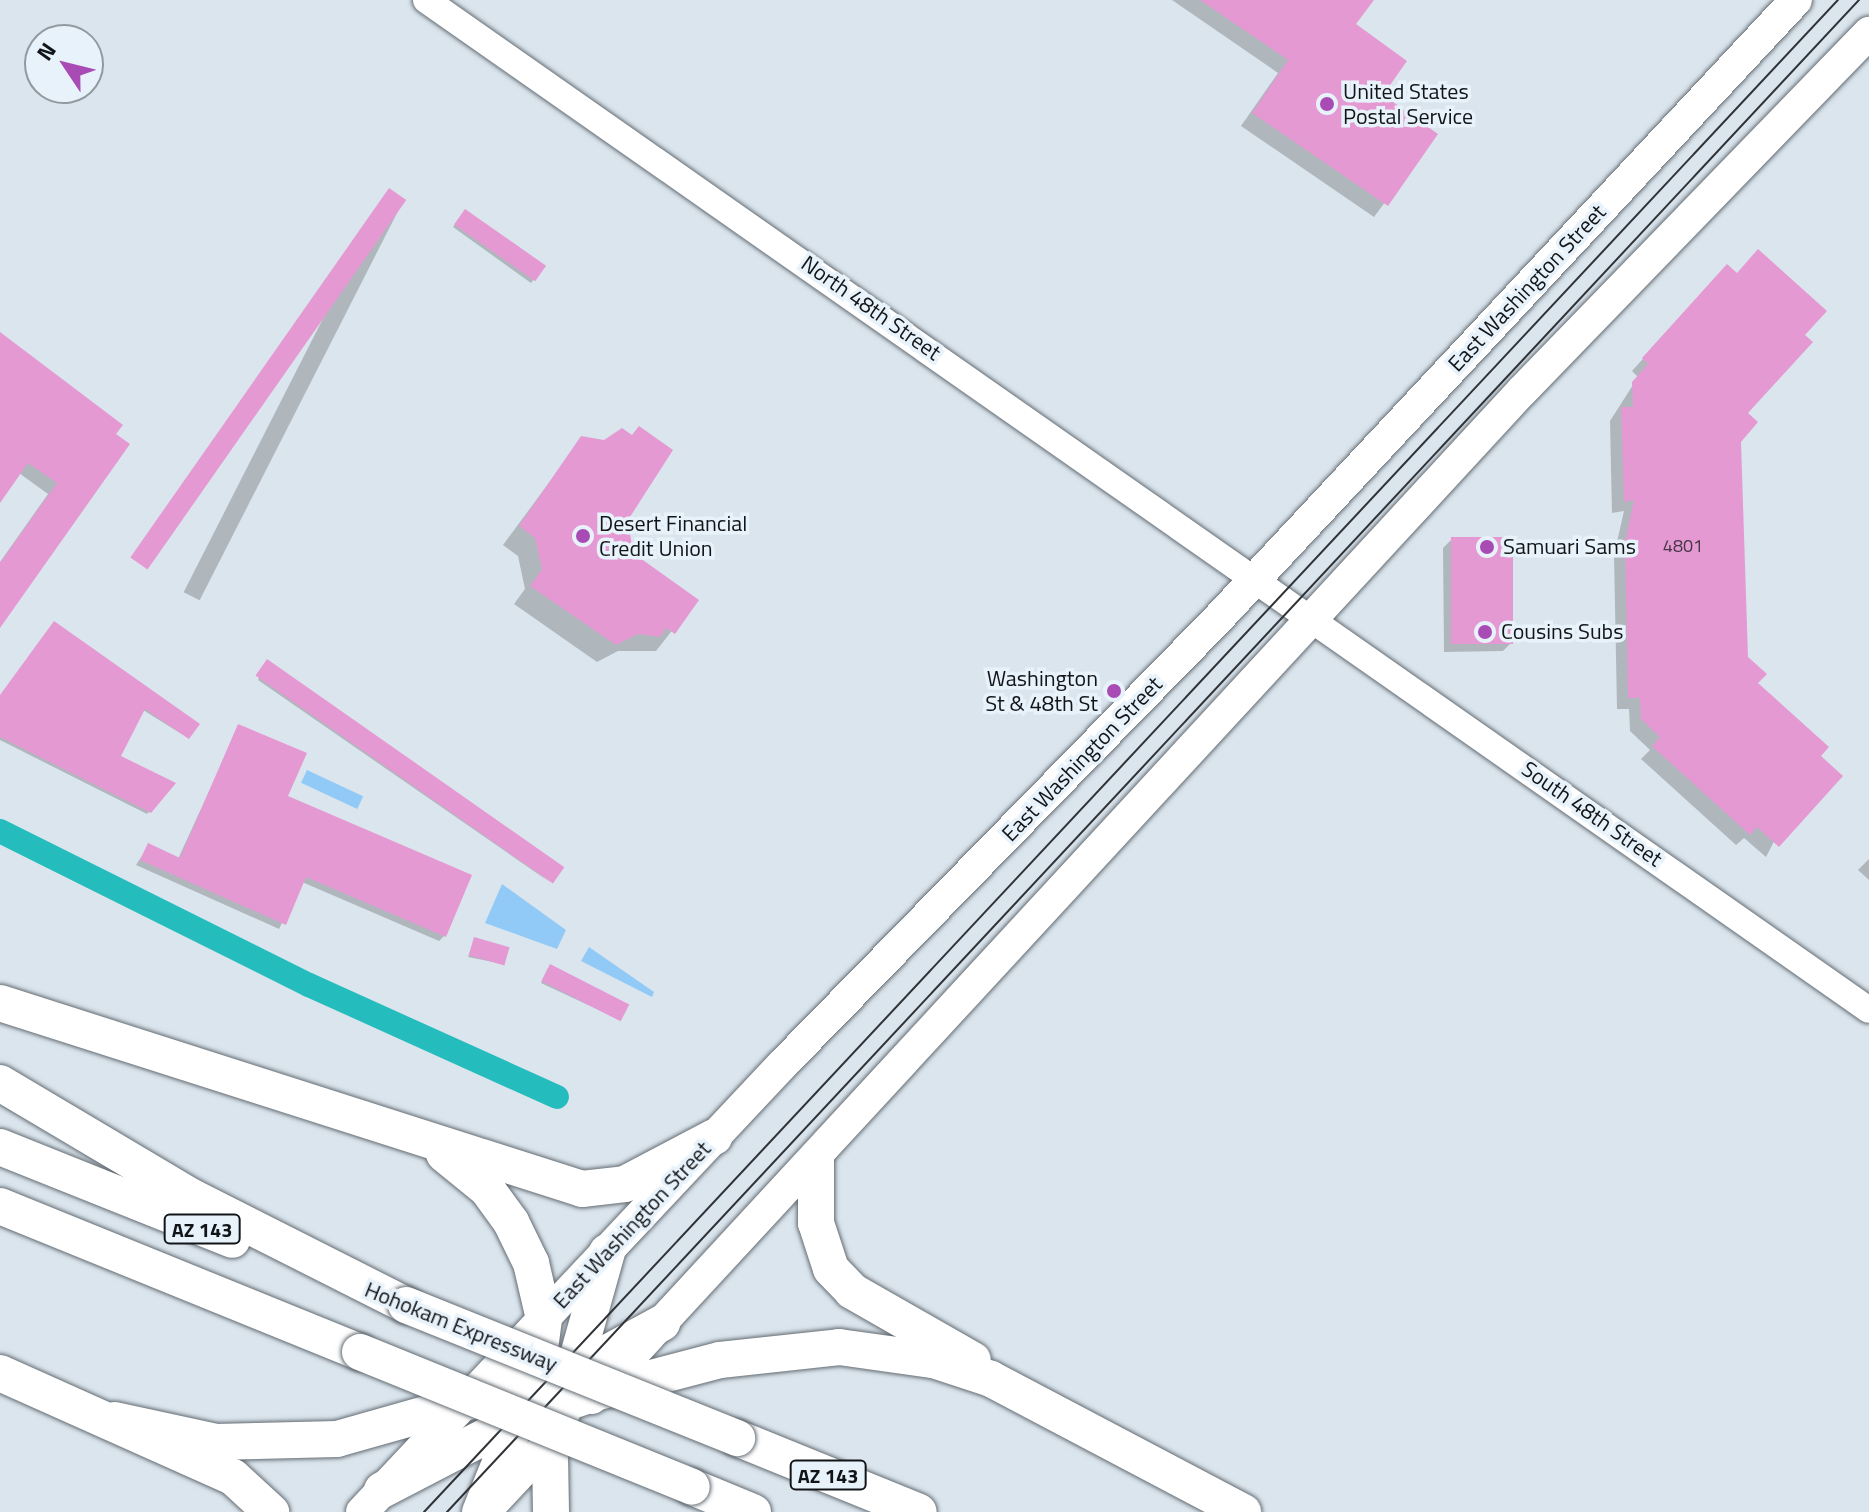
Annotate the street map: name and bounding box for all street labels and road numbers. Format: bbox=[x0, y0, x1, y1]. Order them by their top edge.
street label: East Washington Street bbox=[1443, 199, 1611, 377]
street label: North 48th Street bbox=[796, 250, 946, 366]
street label: East Washington Street bbox=[996, 671, 1168, 847]
street label: South 48th Street bbox=[1517, 756, 1667, 872]
street label: East Washington Street bbox=[548, 1136, 716, 1314]
road number: AZ 143 bbox=[162, 1213, 242, 1245]
street label: Hohokam Expressway bbox=[361, 1276, 561, 1378]
road number: AZ 143 bbox=[788, 1459, 868, 1491]

